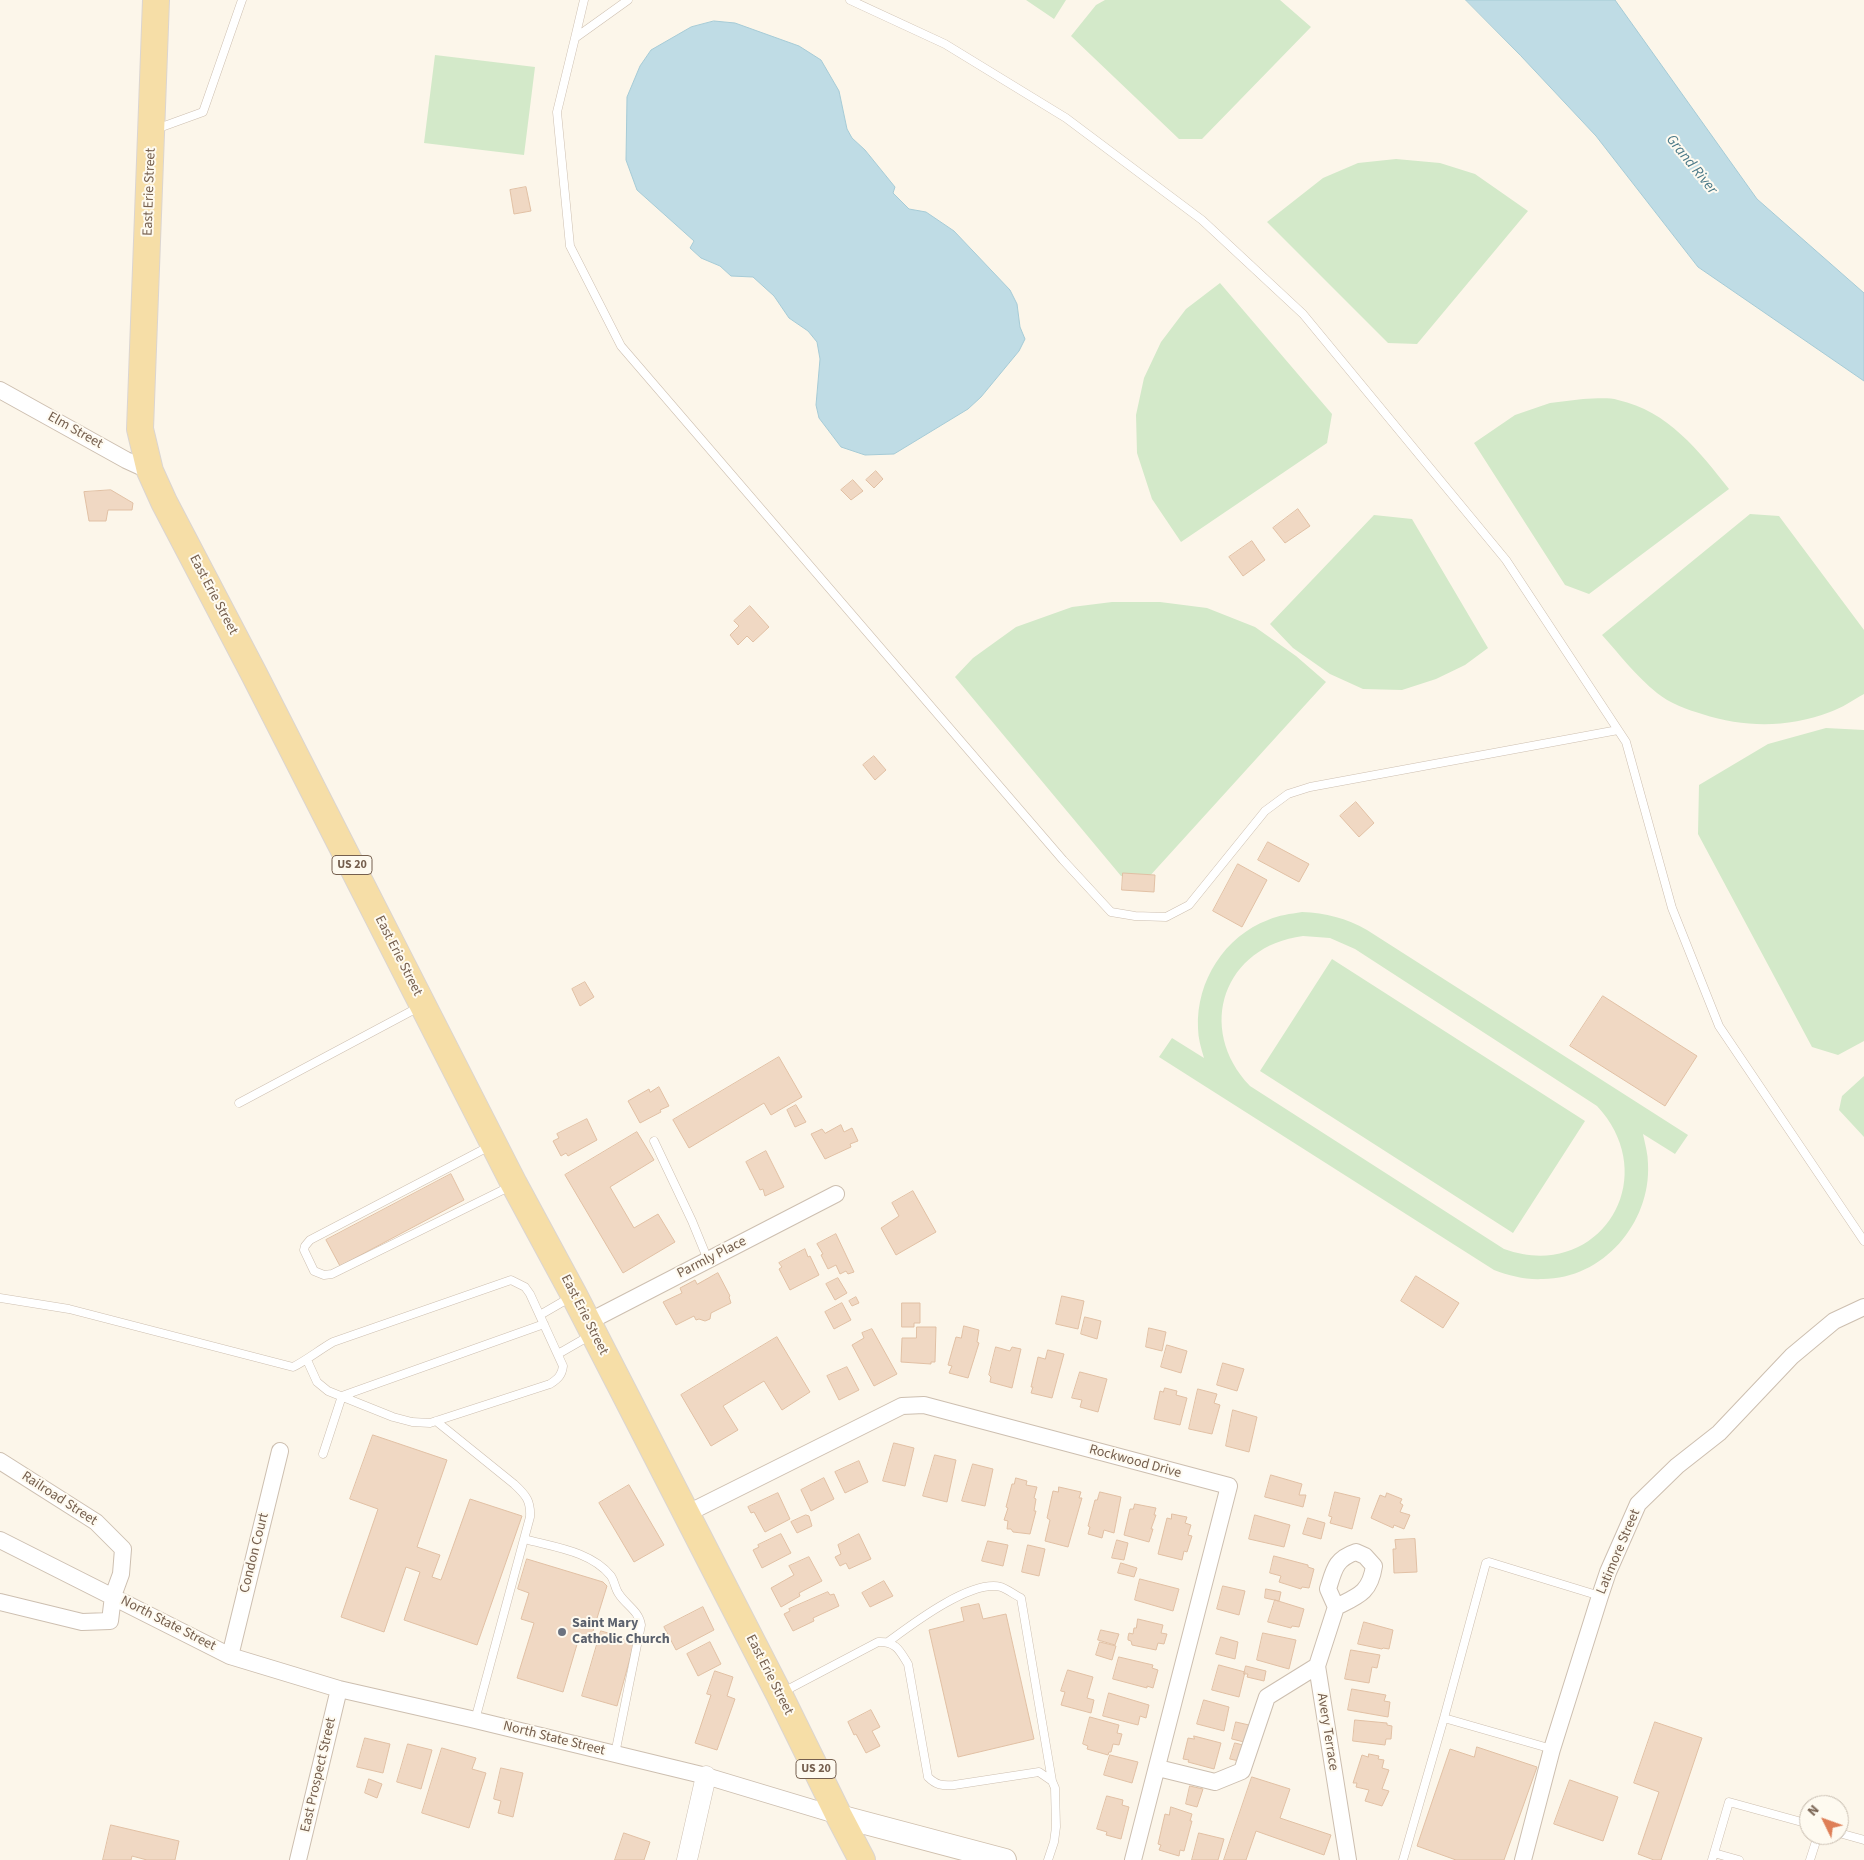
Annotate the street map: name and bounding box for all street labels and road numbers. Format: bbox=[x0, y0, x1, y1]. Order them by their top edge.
street label: East Erie Street bbox=[140, 148, 160, 236]
street label: Elm Street bbox=[45, 409, 105, 453]
street label: East Erie Street bbox=[185, 552, 241, 638]
road number: US 20 bbox=[332, 856, 372, 874]
street label: East Erie Street bbox=[371, 913, 425, 999]
street label: Parmly Place bbox=[675, 1233, 749, 1283]
street label: East Erie Street bbox=[557, 1272, 611, 1358]
street label: Rockwood Drive bbox=[1087, 1442, 1183, 1482]
street label: Railroad Street bbox=[18, 1468, 100, 1530]
street label: Latimore Street bbox=[1594, 1507, 1644, 1597]
street label: Condon Court bbox=[237, 1511, 273, 1595]
street label: North State Street bbox=[118, 1593, 218, 1655]
street label: East Erie Street bbox=[742, 1632, 796, 1718]
street label: Avery Terrace bbox=[1313, 1692, 1341, 1772]
street label: East Prospect Street bbox=[298, 1716, 340, 1834]
street label: North State Street bbox=[501, 1718, 607, 1760]
road number: US 20 bbox=[796, 1760, 836, 1778]

